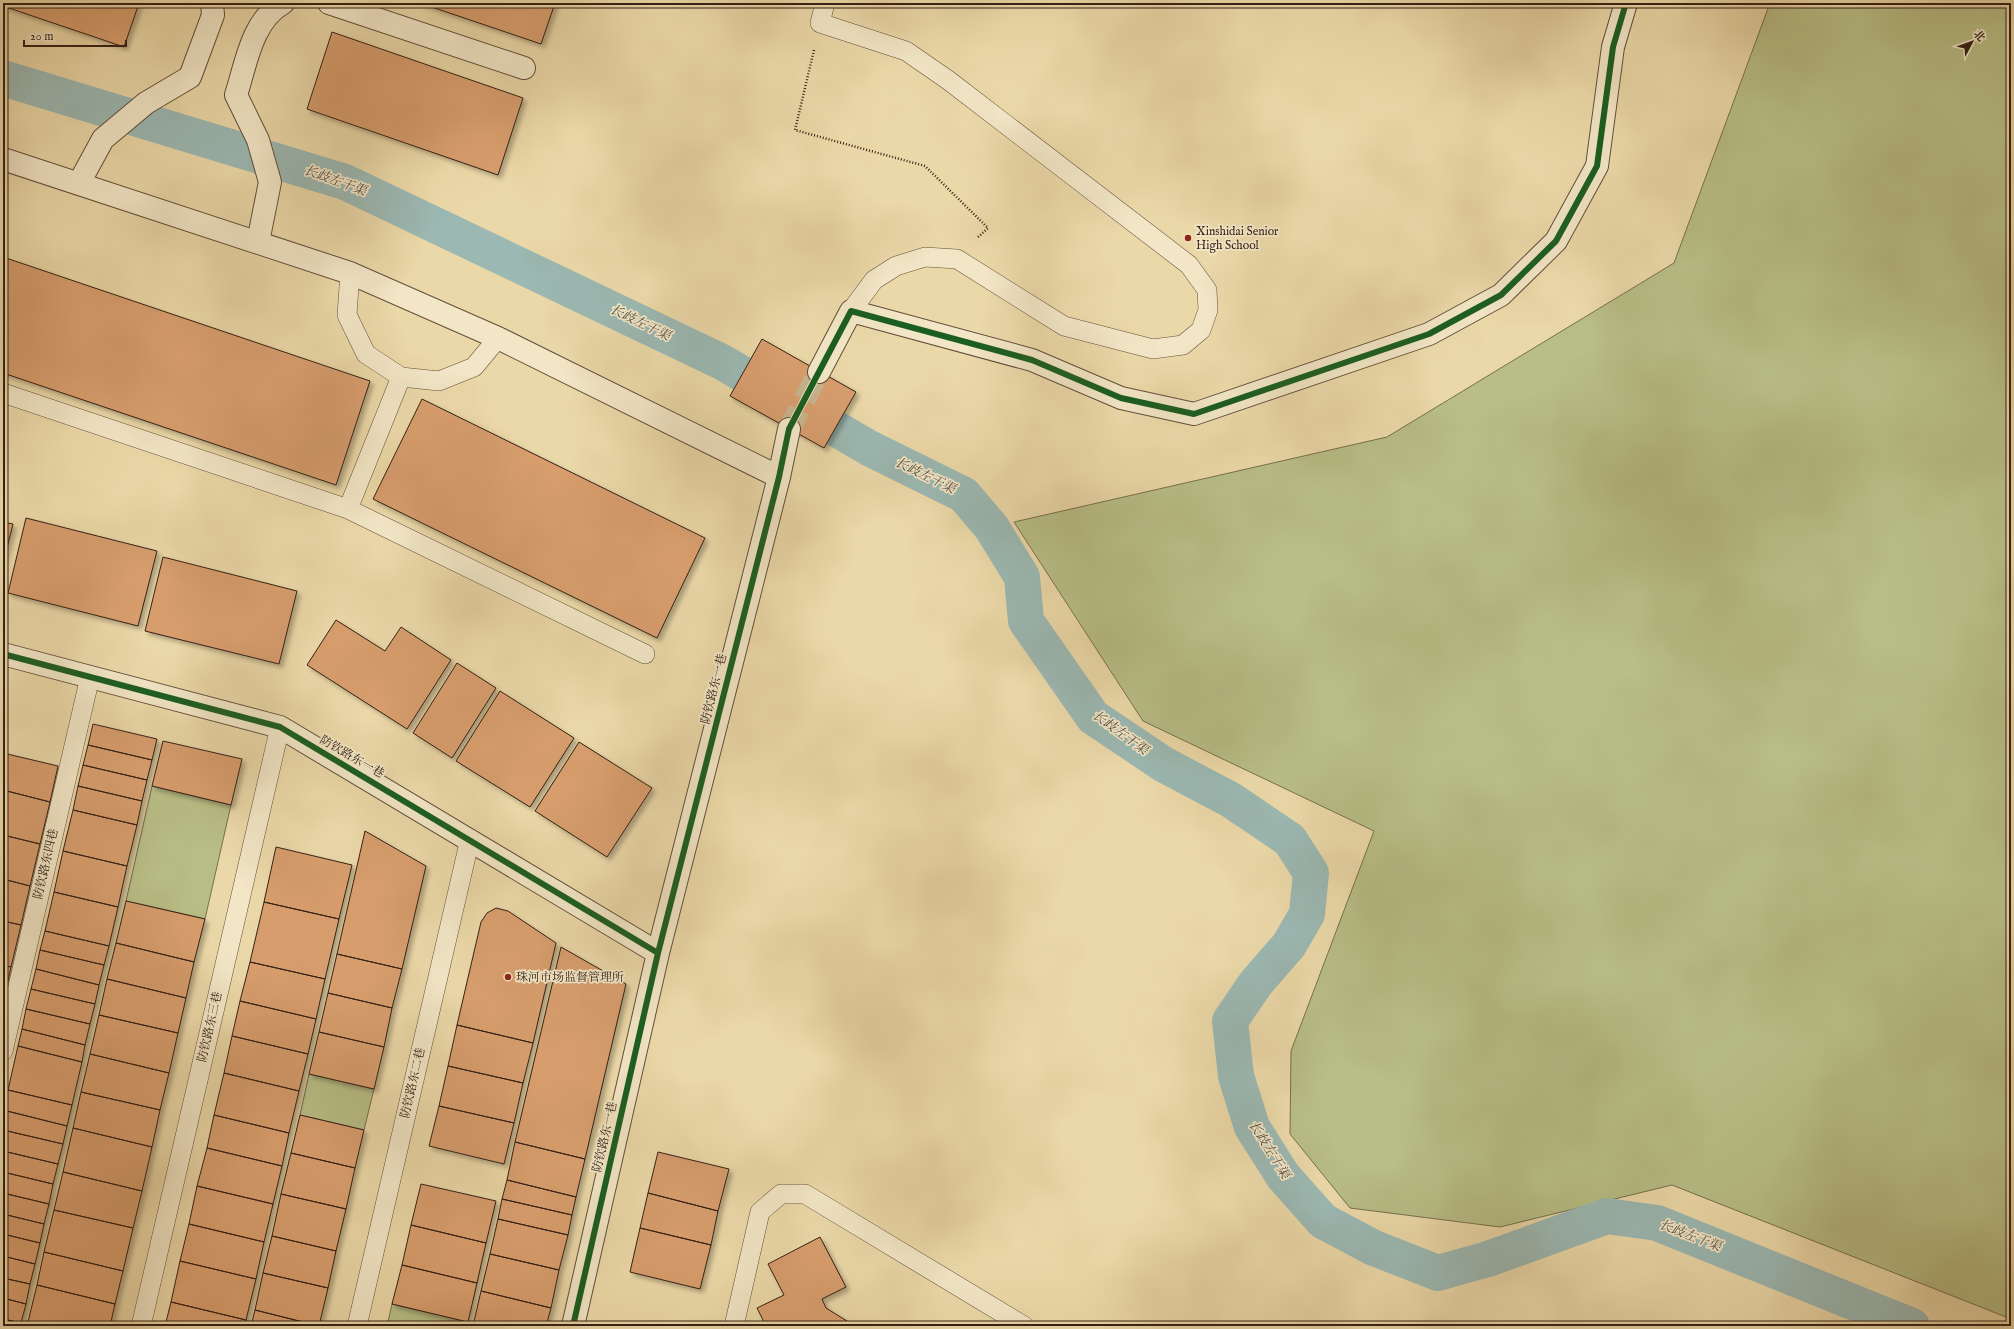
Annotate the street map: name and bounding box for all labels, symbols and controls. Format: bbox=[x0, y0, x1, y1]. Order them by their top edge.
scale bar bbox=[24, 22, 126, 48]
north arrow bbox=[1952, 22, 1992, 62]
text: 北 bbox=[1970, 27, 1988, 45]
text: 20 m bbox=[30, 29, 53, 44]
water label: 长歧左干渠 bbox=[302, 162, 370, 201]
place label: Xinshidai Senior High School bbox=[1196, 224, 1279, 253]
marker: Xinshidai Senior High School bbox=[1183, 233, 1193, 243]
water label: 长歧左干渠 bbox=[607, 301, 675, 346]
water label: 长歧左干渠 bbox=[892, 454, 960, 499]
street label: 防钦路东一巷 bbox=[698, 652, 730, 726]
water label: 长歧左干渠 bbox=[1089, 707, 1153, 760]
street label: 防钦路东一巷 bbox=[317, 733, 387, 781]
street label: 防钦路东四巷 bbox=[31, 827, 61, 901]
place label: 珠河市场监督管理所 bbox=[516, 970, 624, 985]
marker: 珠河市场监督管理所 bbox=[503, 972, 513, 982]
street label: 防钦路东三巷 bbox=[195, 990, 225, 1064]
street label: 防钦路东二巷 bbox=[398, 1046, 428, 1120]
street label: 防钦路东一巷 bbox=[590, 1100, 620, 1174]
water label: 长歧左干渠 bbox=[1245, 1118, 1294, 1184]
water label: 长歧左干渠 bbox=[1657, 1216, 1725, 1256]

